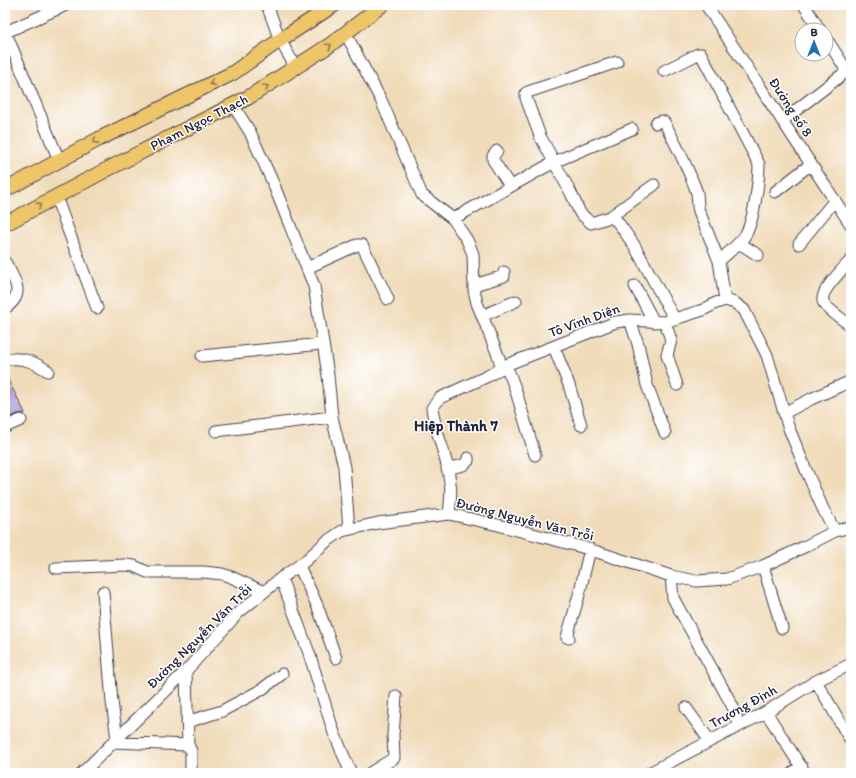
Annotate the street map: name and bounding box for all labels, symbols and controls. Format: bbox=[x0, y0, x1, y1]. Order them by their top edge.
north arrow bbox=[794, 22, 834, 62]
text: B bbox=[810, 26, 818, 39]
one-way arrow bbox=[324, 44, 331, 51]
street label: Đường số 8 bbox=[765, 74, 816, 140]
one-way arrow bbox=[208, 79, 216, 86]
one-way arrow bbox=[262, 84, 269, 91]
street label: Phạm Ngọc Thạch bbox=[147, 90, 251, 154]
one-way arrow bbox=[92, 136, 99, 144]
one-way arrow bbox=[35, 203, 43, 210]
street label: Tô Vĩnh Diện bbox=[546, 300, 622, 341]
district label: Hiệp Thành 7 bbox=[414, 417, 499, 436]
street label: Đường Nguyễn Văn Trỗi bbox=[454, 494, 596, 545]
street label: Đường Nguyễn Văn Trỗi bbox=[143, 580, 255, 692]
street label: Trương Định bbox=[707, 681, 780, 732]

